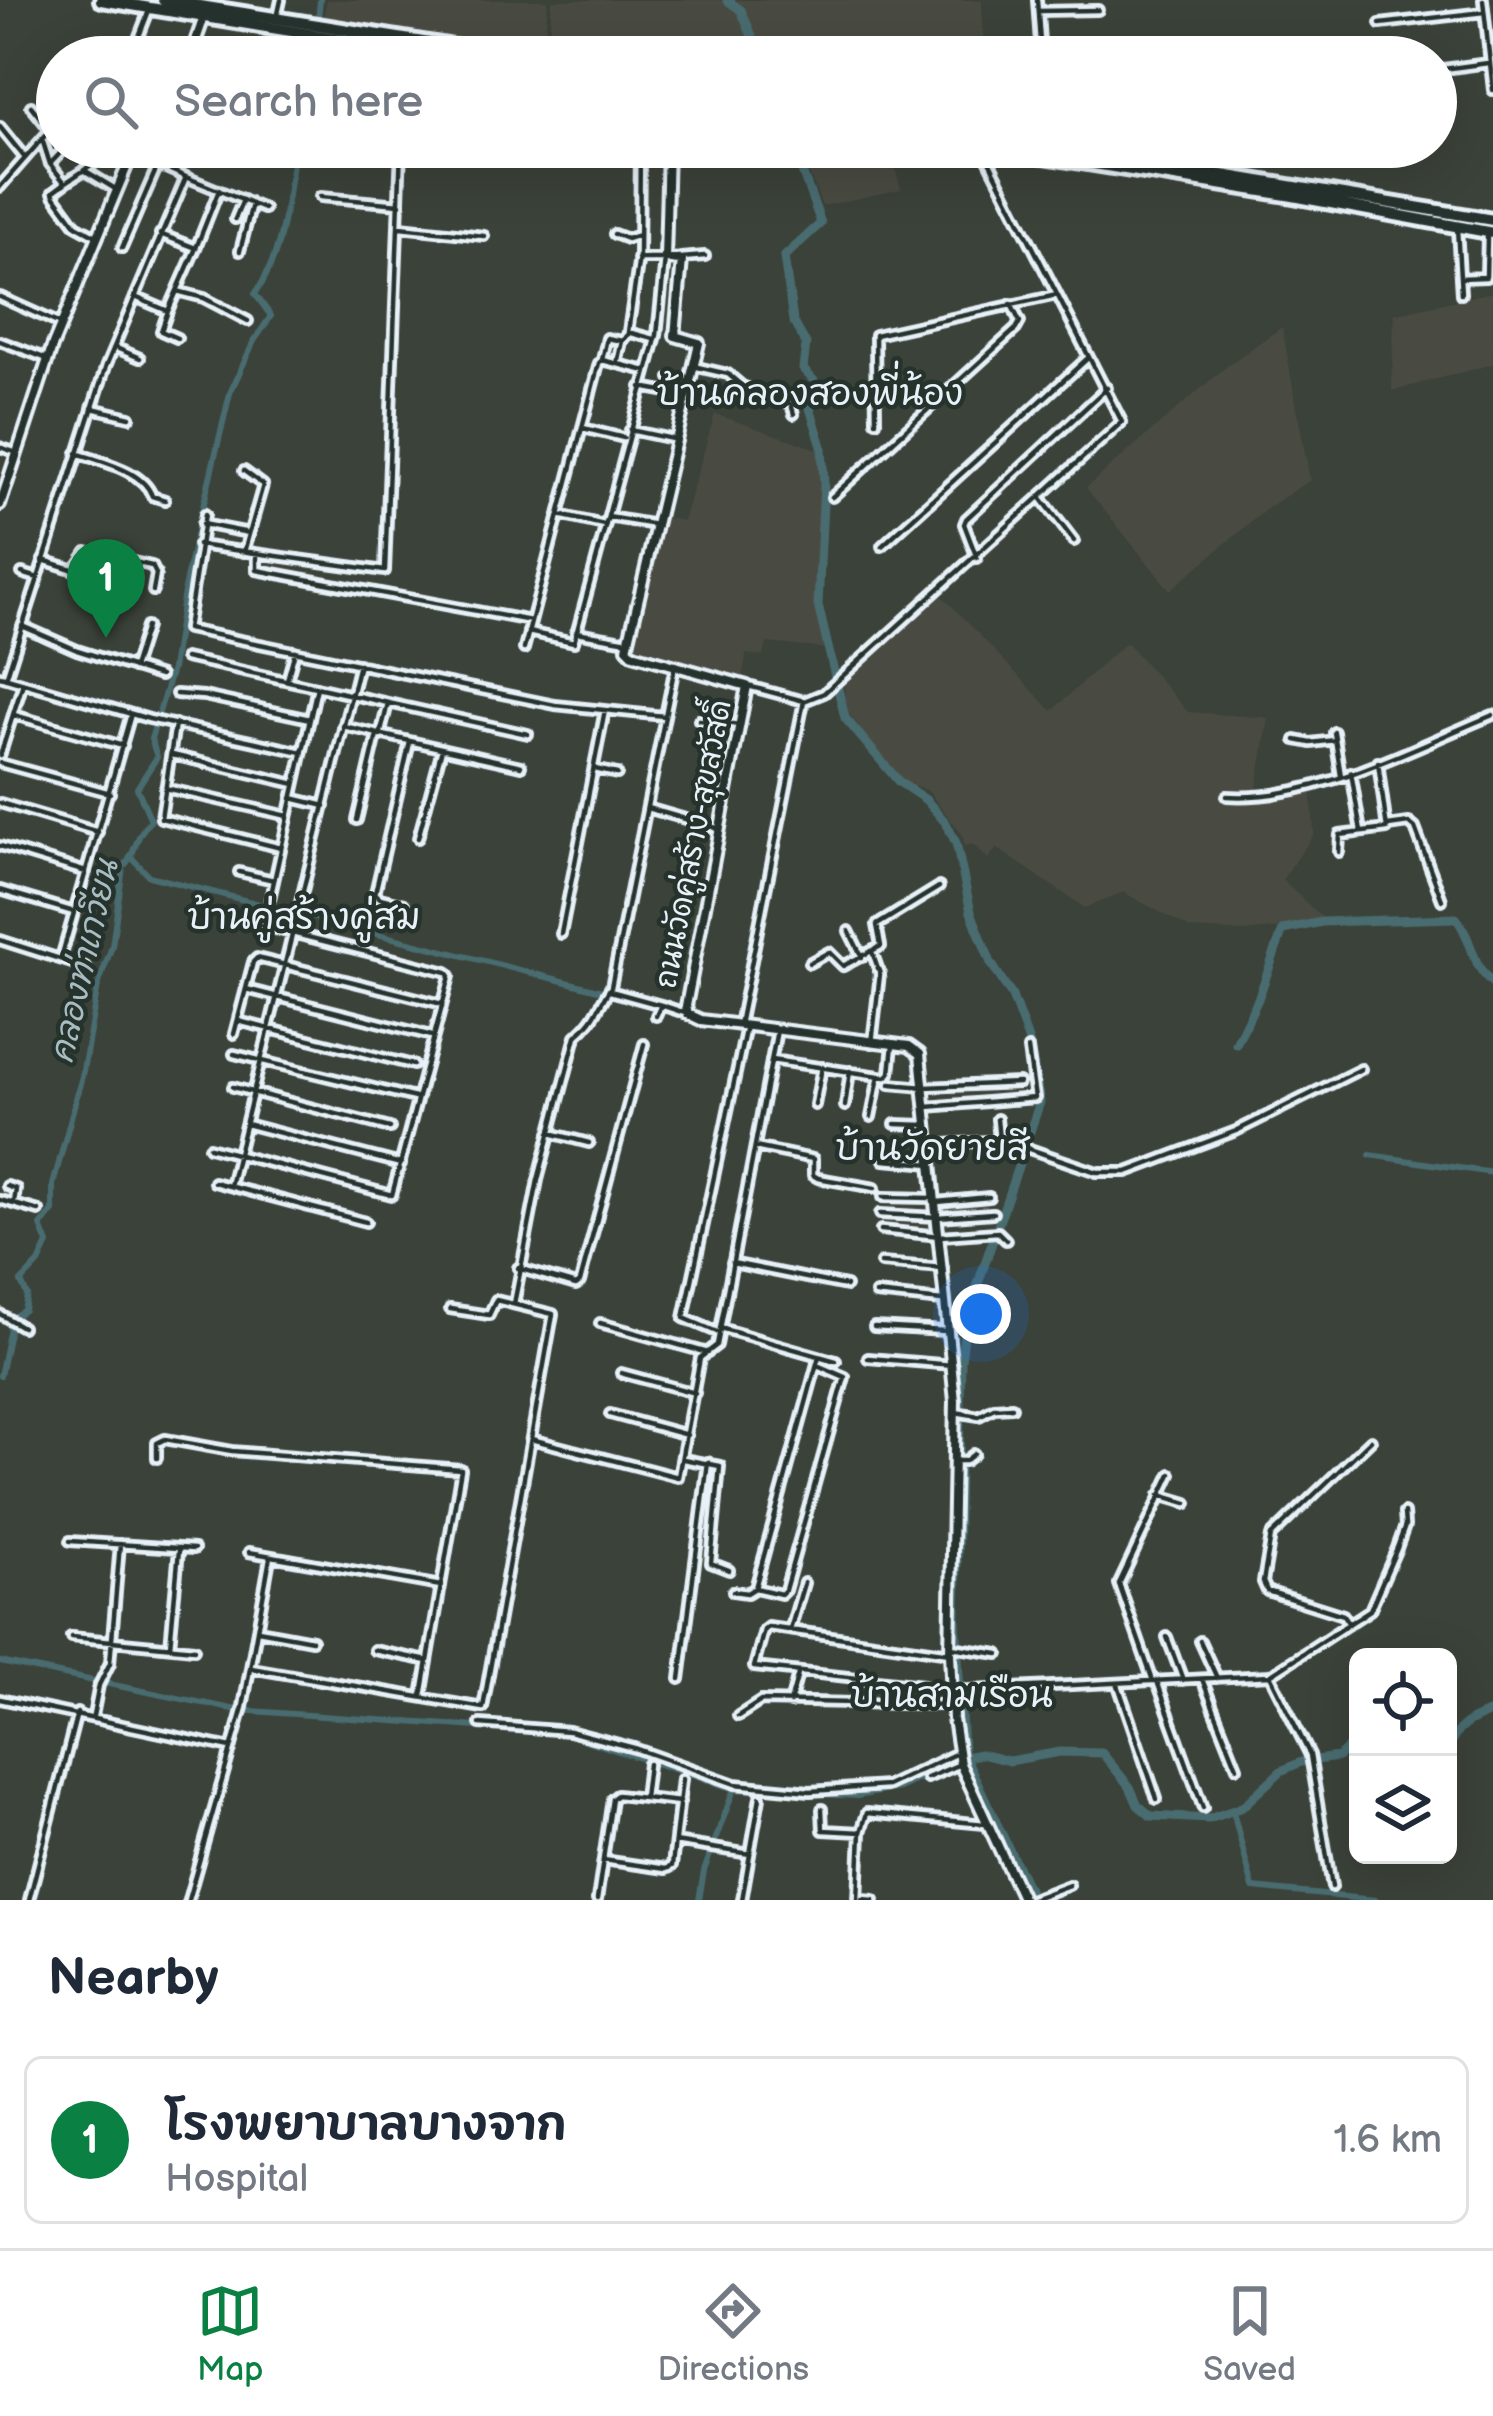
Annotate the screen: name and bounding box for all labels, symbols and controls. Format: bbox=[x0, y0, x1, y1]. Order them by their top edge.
search box bbox=[36, 36, 1457, 168]
icon: search bbox=[78, 69, 144, 135]
text: Search here bbox=[174, 75, 423, 130]
district label: บ้านคลองสองพี่น้อง bbox=[657, 360, 963, 416]
pin: 1 bbox=[67, 539, 145, 638]
street label: ถนนวัดคู่สร้าง-สุขสวัสดิ์ bbox=[638, 695, 743, 992]
water label: คลองท่าเกวียน bbox=[40, 854, 128, 1067]
district label: บ้านคู่สร้างคู่สม bbox=[188, 894, 420, 943]
district label: บ้านวัดยายสี bbox=[836, 1125, 1031, 1171]
your location bbox=[951, 1284, 1011, 1344]
map controls bbox=[1349, 1648, 1457, 1864]
button: locate bbox=[1349, 1648, 1457, 1756]
district label: บ้านสามเรือน bbox=[851, 1672, 1053, 1718]
button: layers bbox=[1349, 1756, 1457, 1864]
text: Nearby bbox=[48, 1948, 219, 2009]
text: โรงพยาบาลบางจาก bbox=[165, 2098, 566, 2153]
text: 1 bbox=[82, 2117, 98, 2164]
text: 1.6 km bbox=[1334, 2117, 1442, 2164]
text: Hospital bbox=[165, 2156, 308, 2203]
tab: Map bbox=[197, 2278, 263, 2390]
tab: Directions bbox=[658, 2278, 809, 2390]
tab: Saved bbox=[1203, 2278, 1296, 2390]

